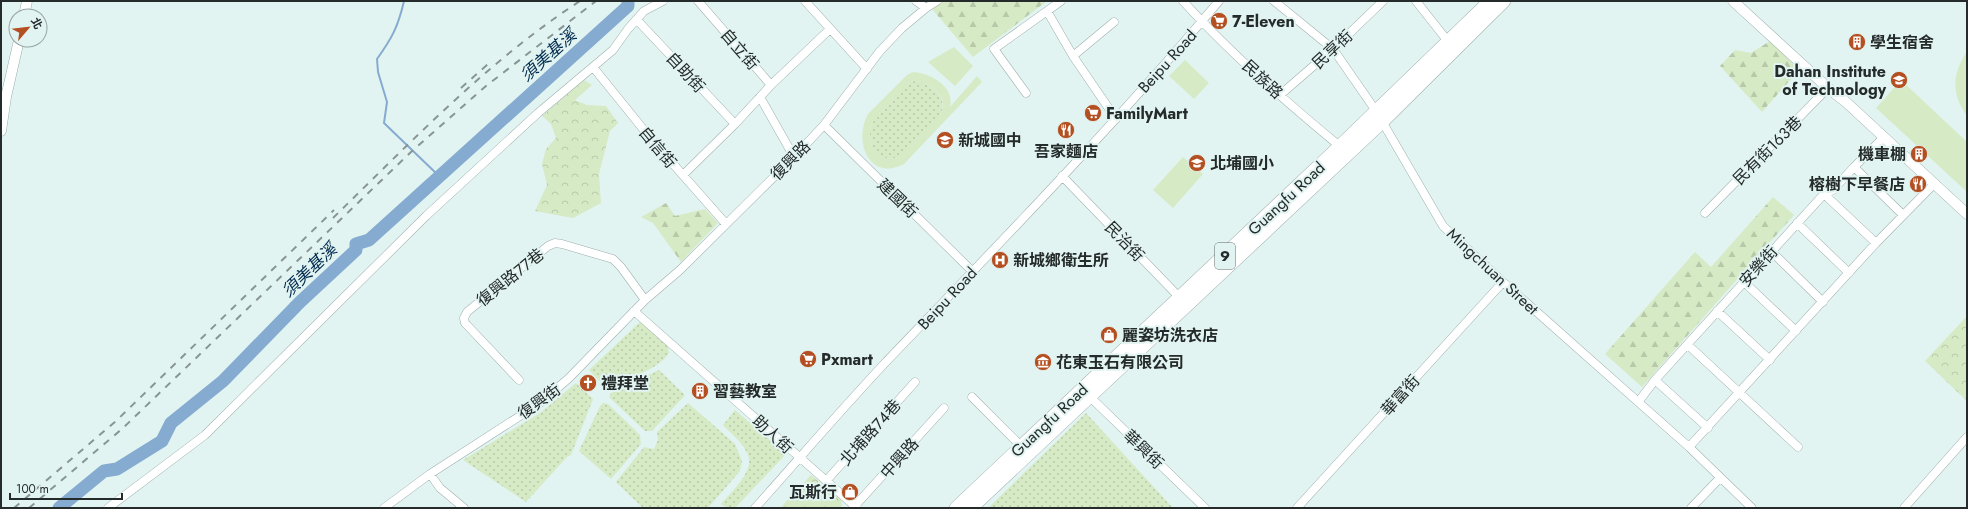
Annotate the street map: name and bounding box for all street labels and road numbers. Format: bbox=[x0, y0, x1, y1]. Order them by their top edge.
street label: 自立街 bbox=[715, 24, 764, 75]
street label: Beipu Road bbox=[1133, 25, 1202, 98]
street label: 民享街 bbox=[1307, 25, 1358, 74]
street label: 自助街 bbox=[661, 47, 710, 98]
street label: 民族路 bbox=[1237, 55, 1288, 104]
street label: 民有街163巷 bbox=[1728, 111, 1807, 190]
street label: 自信街 bbox=[633, 122, 682, 173]
street label: 復興路 bbox=[765, 135, 815, 185]
street label: Guangfu Road bbox=[1243, 156, 1330, 240]
street label: 建國街 bbox=[872, 173, 923, 223]
street label: 民治街 bbox=[1100, 216, 1150, 267]
street label: Mingchuan Street bbox=[1442, 223, 1544, 320]
street label: 安樂街 bbox=[1734, 241, 1783, 292]
street label: 復興路77巷 bbox=[472, 243, 549, 312]
road number: 9 bbox=[1215, 243, 1235, 269]
street label: Beipu Road bbox=[912, 262, 982, 335]
street label: 華富街 bbox=[1376, 370, 1425, 421]
street label: 復興街 bbox=[513, 378, 565, 425]
street label: Guangfu Road bbox=[1006, 378, 1093, 462]
street label: 北埔路74巷 bbox=[834, 394, 906, 470]
street label: 助人街 bbox=[747, 410, 798, 459]
street label: 華興街 bbox=[1118, 424, 1169, 474]
street label: 中興路 bbox=[875, 433, 924, 484]

